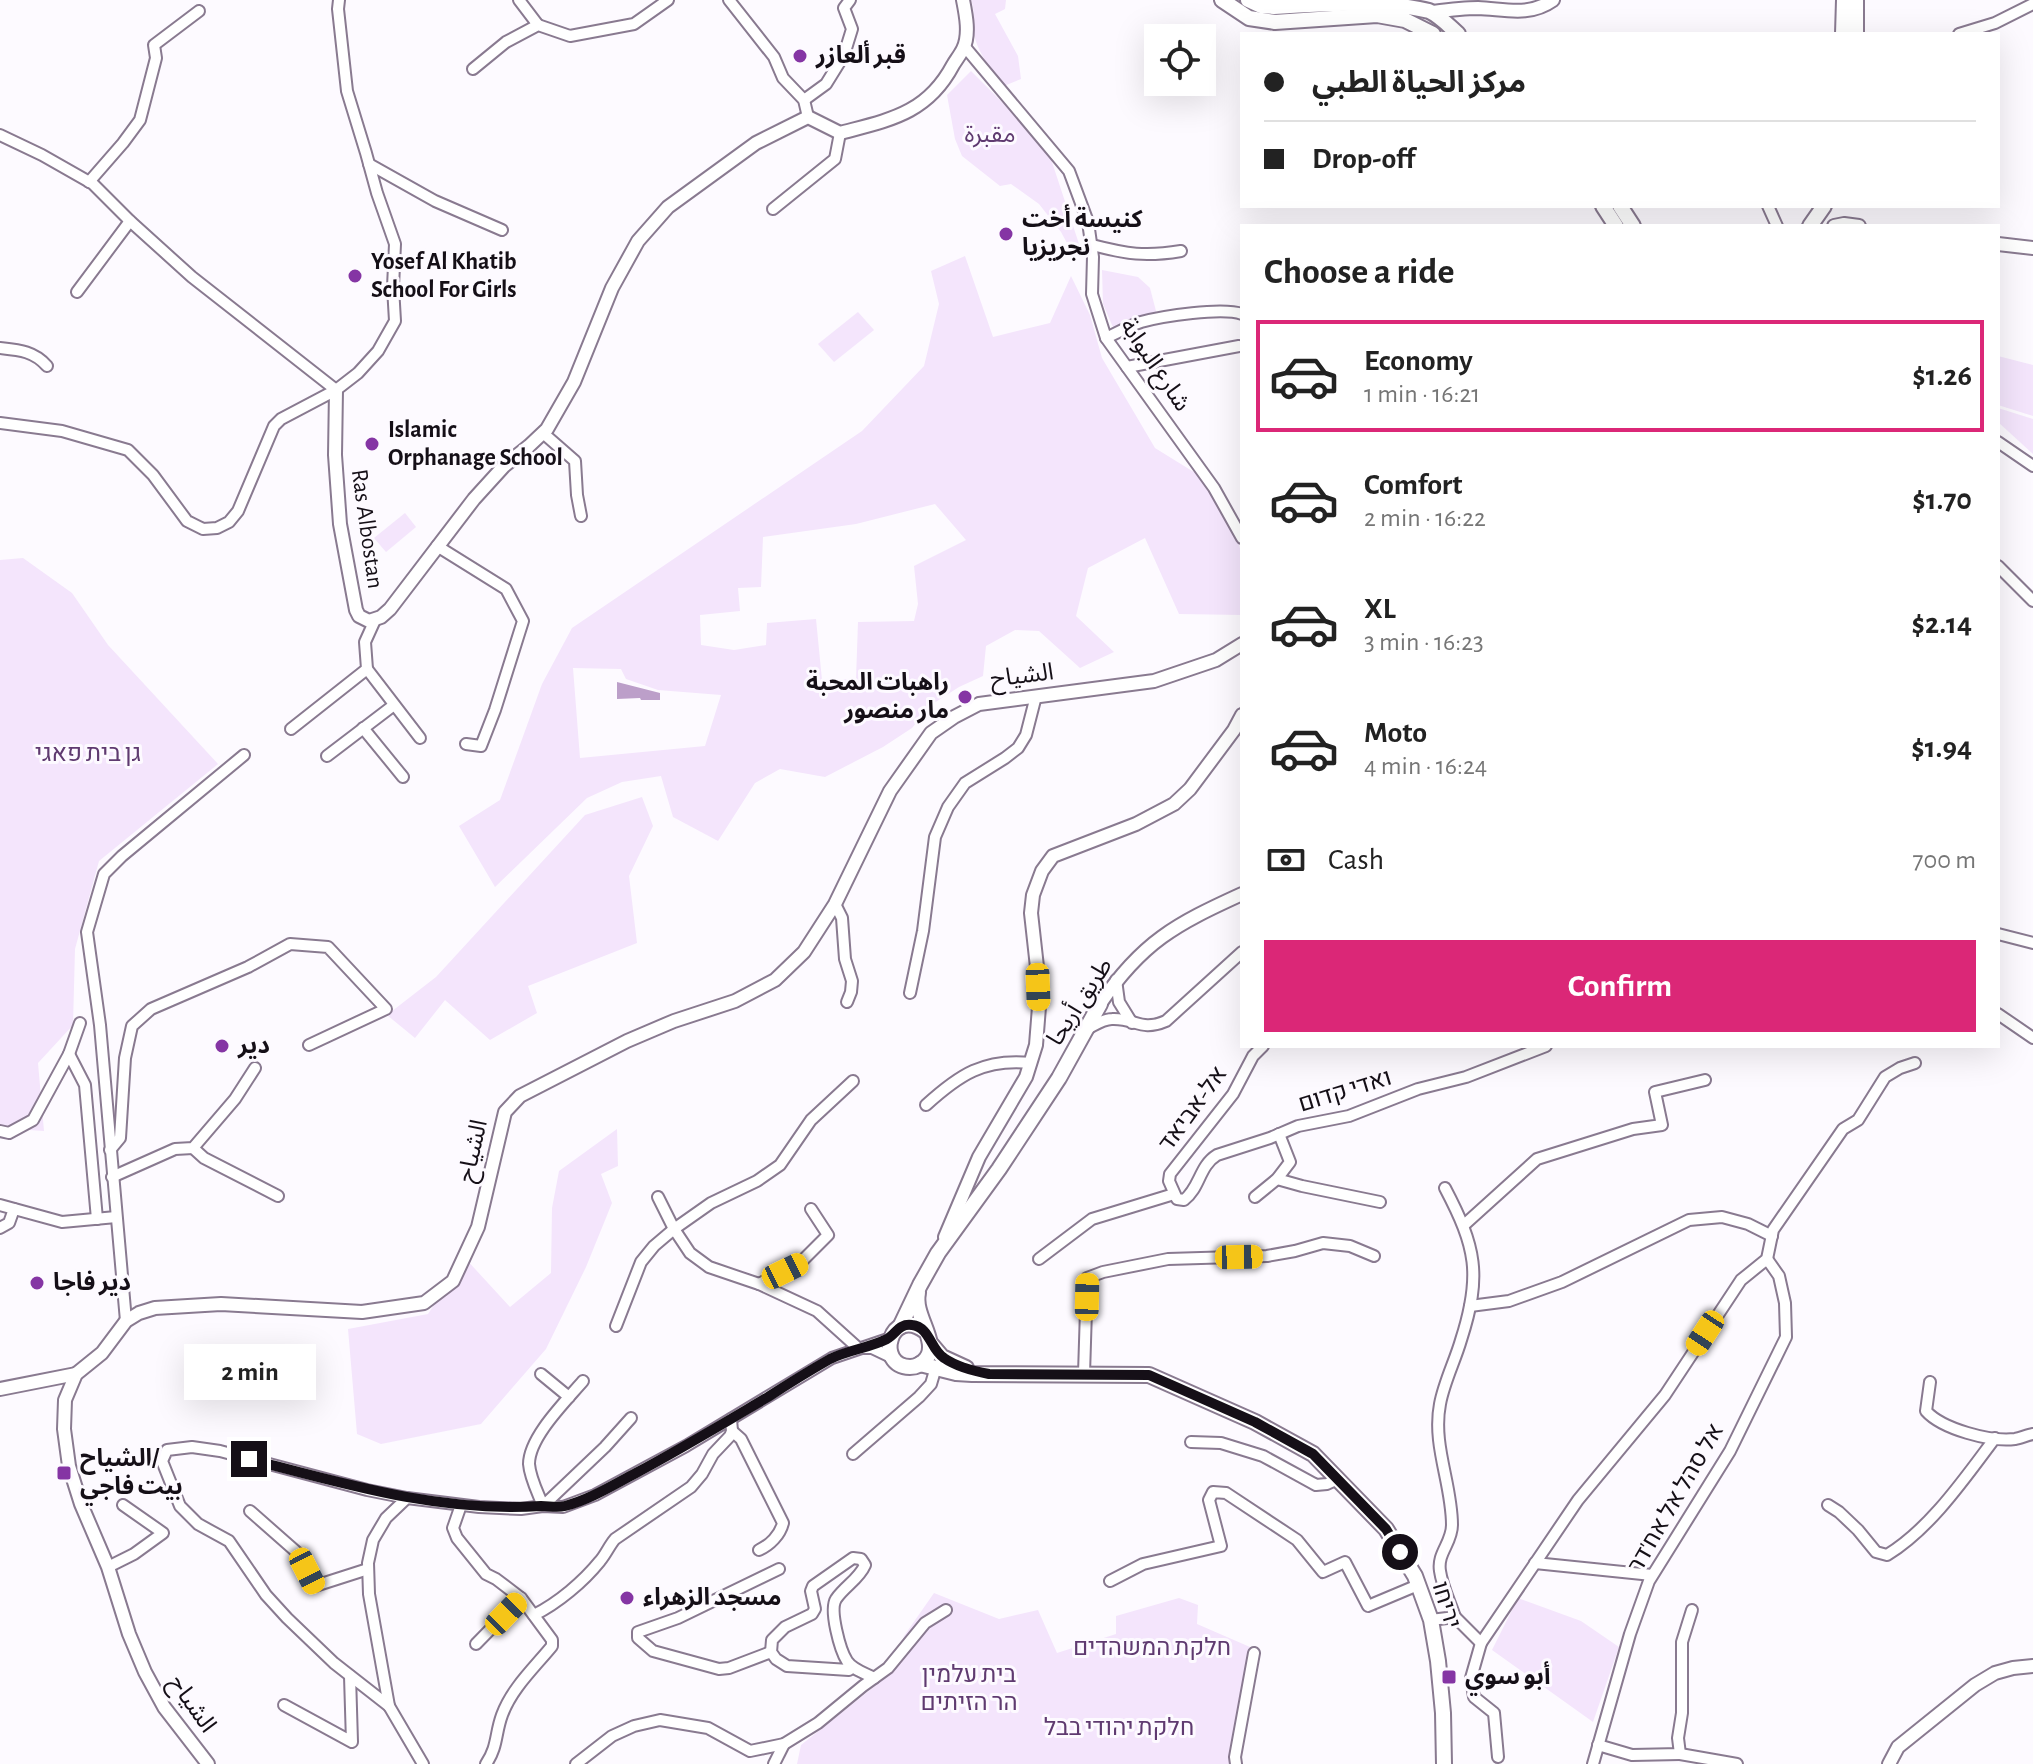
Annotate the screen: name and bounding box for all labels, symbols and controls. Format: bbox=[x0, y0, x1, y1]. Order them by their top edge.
map controls bbox=[1144, 24, 1216, 96]
button: locate bbox=[1144, 24, 1216, 96]
place label: قبر ألعازر bbox=[815, 40, 906, 69]
marker: قبر ألعازر bbox=[791, 47, 809, 65]
text: مركز الحياة الطبي bbox=[1312, 68, 1526, 98]
park label: مقبرة bbox=[965, 123, 1015, 148]
text: Drop-off bbox=[1312, 144, 1415, 174]
place label: كنيسة أخت نجريزيا bbox=[1022, 204, 1143, 261]
marker: كنيسة أخت نجريزيا bbox=[997, 225, 1015, 243]
place label: Yosef Al Khatib School For Girls bbox=[371, 250, 517, 302]
text: Choose a ride bbox=[1264, 254, 1454, 290]
marker: Yosef Al Khatib School For Girls bbox=[346, 267, 364, 285]
street label: شارع البوابة bbox=[1112, 314, 1195, 418]
icon: car bbox=[1268, 340, 1340, 412]
text: Economy bbox=[1364, 346, 1473, 376]
text: $1.26 bbox=[1912, 361, 1972, 391]
text: 1 min · 16:21 bbox=[1364, 381, 1480, 407]
place label: Islamic Orphanage School bbox=[388, 418, 563, 470]
marker: Islamic Orphanage School bbox=[363, 435, 381, 453]
icon: car bbox=[1268, 464, 1340, 536]
street label: Ras Albostan bbox=[347, 468, 387, 590]
text: Comfort bbox=[1364, 470, 1463, 500]
text: $1.70 bbox=[1912, 485, 1972, 515]
text: 2 min · 16:22 bbox=[1364, 505, 1486, 531]
icon: car bbox=[1268, 588, 1340, 660]
text: XL bbox=[1364, 594, 1396, 624]
text: $2.14 bbox=[1912, 609, 1972, 639]
text: 3 min · 16:23 bbox=[1364, 629, 1484, 655]
street label: الشياح bbox=[989, 660, 1056, 696]
place label: راهبات المحبة مار منصور bbox=[806, 669, 949, 724]
marker: راهبات المحبة مار منصور bbox=[956, 688, 974, 706]
icon: car bbox=[1268, 712, 1340, 784]
text: Moto bbox=[1364, 718, 1427, 748]
text: $1.94 bbox=[1911, 733, 1972, 763]
park label: גן בית פאגי bbox=[35, 742, 141, 766]
text: 4 min · 16:24 bbox=[1364, 753, 1487, 779]
icon: cash bbox=[1264, 838, 1308, 882]
text: Cash bbox=[1328, 845, 1384, 875]
text: 700 m bbox=[1913, 847, 1976, 873]
button: Confirm bbox=[1264, 940, 1976, 1032]
street label: طريق أريحا bbox=[1039, 951, 1119, 1051]
car bbox=[1025, 963, 1051, 1011]
place label: دير bbox=[237, 1034, 270, 1059]
marker: دير bbox=[213, 1037, 231, 1055]
street label: אל-אביאד bbox=[1154, 1062, 1232, 1156]
street label: ואדי קדום bbox=[1296, 1065, 1394, 1117]
street label: الشياح bbox=[454, 1117, 496, 1186]
car bbox=[1215, 1245, 1263, 1269]
car bbox=[758, 1250, 812, 1292]
place label: دير فاجا bbox=[53, 1270, 131, 1296]
car bbox=[1075, 1273, 1099, 1321]
marker: دير فاجا bbox=[28, 1274, 46, 1292]
car bbox=[1682, 1306, 1728, 1360]
callout: 2 min bbox=[183, 1343, 315, 1399]
text: 2 min bbox=[221, 1359, 279, 1385]
street label: אל סהל אל אח'דר bbox=[1624, 1420, 1728, 1576]
route end bbox=[231, 1441, 267, 1477]
place label: الشياح/ بيت فاجي bbox=[80, 1447, 183, 1506]
marker: الشياح/ بيت فاجي bbox=[55, 1464, 73, 1482]
route start bbox=[1382, 1534, 1418, 1570]
car bbox=[285, 1544, 329, 1598]
street label: יריחו bbox=[1428, 1579, 1464, 1631]
place label: مسجد الزهراء bbox=[643, 1586, 781, 1611]
car bbox=[481, 1588, 531, 1640]
marker: مسجد الزهراء bbox=[618, 1589, 636, 1607]
park label: חלקת המשהדים bbox=[1073, 1636, 1231, 1660]
place label: أبو سوي bbox=[1465, 1661, 1550, 1696]
park label: בית עלמין הר הזיתים bbox=[920, 1663, 1018, 1715]
marker: أبو سوي bbox=[1440, 1668, 1458, 1686]
street label: الشياح bbox=[161, 1671, 220, 1739]
park label: חלקת יהודי בבל bbox=[1044, 1716, 1194, 1740]

